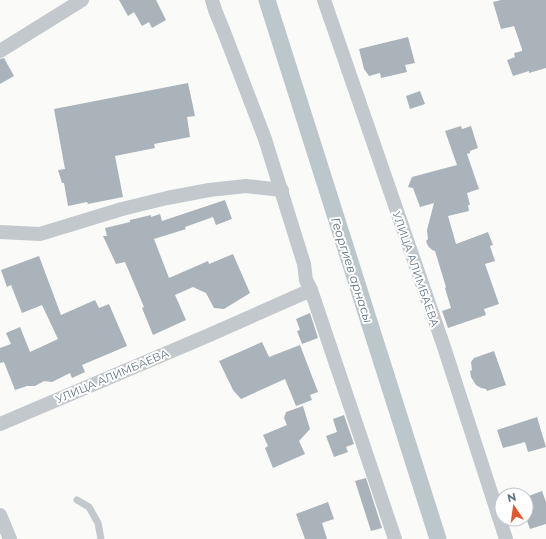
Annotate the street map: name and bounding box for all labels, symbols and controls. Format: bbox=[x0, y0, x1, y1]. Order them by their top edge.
street label: УЛИЦА АЛИМБАЕВА bbox=[390, 209, 443, 329]
water label: Георгиев арнасы bbox=[328, 215, 376, 325]
street label: УЛИЦА АЛИМБАЕВА bbox=[53, 346, 171, 406]
north arrow bbox=[494, 487, 534, 527]
text: N bbox=[506, 489, 518, 505]

